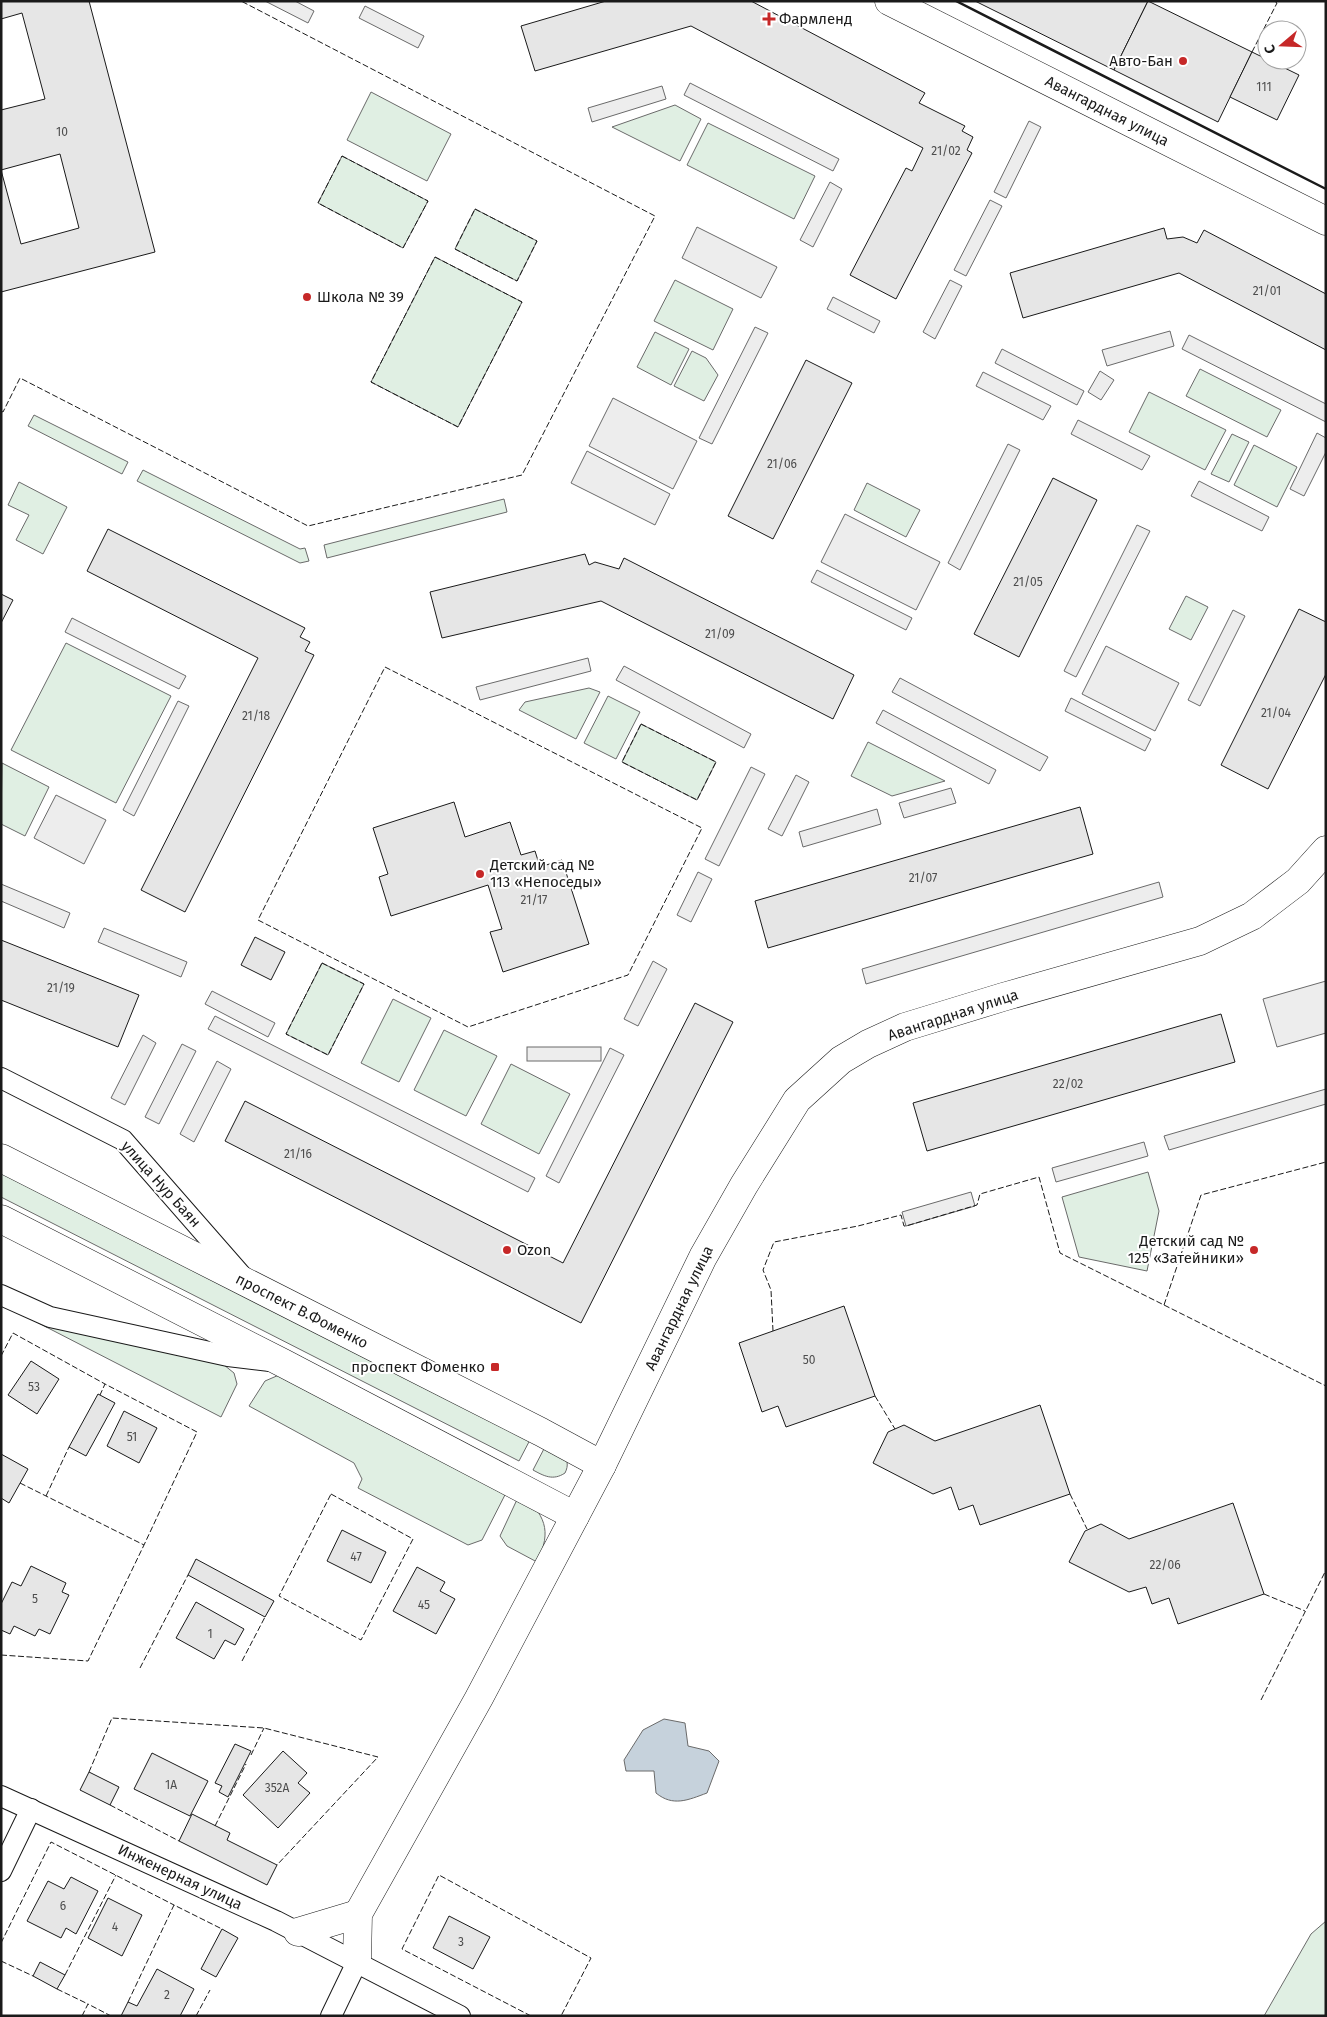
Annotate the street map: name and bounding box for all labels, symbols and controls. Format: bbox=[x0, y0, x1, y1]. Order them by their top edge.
place label: Фармленд bbox=[779, 10, 852, 28]
marker: Фармленд bbox=[763, 13, 775, 25]
north arrow bbox=[1257, 20, 1307, 70]
text: С bbox=[1261, 42, 1280, 56]
place label: Авто-Бан bbox=[1109, 52, 1173, 70]
marker: Авто-Бан bbox=[1177, 55, 1189, 67]
street label: Авангардная улица bbox=[1042, 72, 1172, 150]
house number: 111 bbox=[1256, 80, 1272, 94]
house number: 10 bbox=[56, 125, 68, 139]
house number: 21/02 bbox=[931, 144, 961, 158]
house number: 21/01 bbox=[1253, 284, 1281, 298]
place label: Школа № 39 bbox=[317, 288, 404, 306]
marker: Школа № 39 bbox=[301, 291, 313, 303]
house number: 21/06 bbox=[767, 457, 797, 471]
house number: 21/05 bbox=[1013, 575, 1043, 589]
house number: 21/09 bbox=[705, 627, 735, 641]
house number: 21/04 bbox=[1261, 706, 1292, 720]
house number: 21/18 bbox=[242, 709, 270, 723]
place label: Детский сад № 113 «Непоседы» bbox=[489, 856, 602, 891]
marker: Детский сад № 113 «Непоседы» bbox=[474, 868, 486, 880]
house number: 21/07 bbox=[909, 871, 937, 885]
house number: 21/17 bbox=[521, 893, 547, 907]
house number: 21/19 bbox=[47, 981, 75, 995]
street label: Авангардная улица bbox=[885, 985, 1021, 1045]
house number: 22/02 bbox=[1053, 1077, 1083, 1091]
street label: улица Нур Баян bbox=[117, 1137, 205, 1231]
house number: 21/16 bbox=[284, 1147, 312, 1161]
place label: Детский сад № 125 «Затейники» bbox=[1128, 1232, 1244, 1267]
place label: Ozon bbox=[517, 1241, 551, 1259]
street label: Авангардная улица bbox=[641, 1243, 717, 1373]
marker: Ozon bbox=[501, 1244, 513, 1256]
marker: Детский сад № 125 «Затейники» bbox=[1248, 1244, 1260, 1256]
street label: проспект В.Фоменко bbox=[233, 1270, 371, 1352]
house number: 50 bbox=[803, 1353, 816, 1367]
place label: проспект Фоменко bbox=[351, 1358, 485, 1376]
marker: проспект Фоменко bbox=[489, 1361, 501, 1373]
house number: 53 bbox=[28, 1380, 40, 1394]
house number: 51 bbox=[127, 1430, 137, 1444]
house number: 47 bbox=[350, 1550, 362, 1564]
house number: 22/06 bbox=[1149, 1558, 1181, 1572]
house number: 5 bbox=[32, 1592, 38, 1606]
house number: 45 bbox=[418, 1598, 430, 1612]
house number: 1 bbox=[207, 1627, 213, 1641]
house number: 1А bbox=[165, 1778, 177, 1792]
house number: 352А bbox=[265, 1781, 289, 1795]
street label: Инженерная улица bbox=[115, 1840, 245, 1914]
house number: 6 bbox=[60, 1899, 66, 1913]
house number: 4 bbox=[112, 1920, 119, 1934]
house number: 3 bbox=[458, 1935, 464, 1949]
house number: 2 bbox=[164, 1988, 170, 2002]

